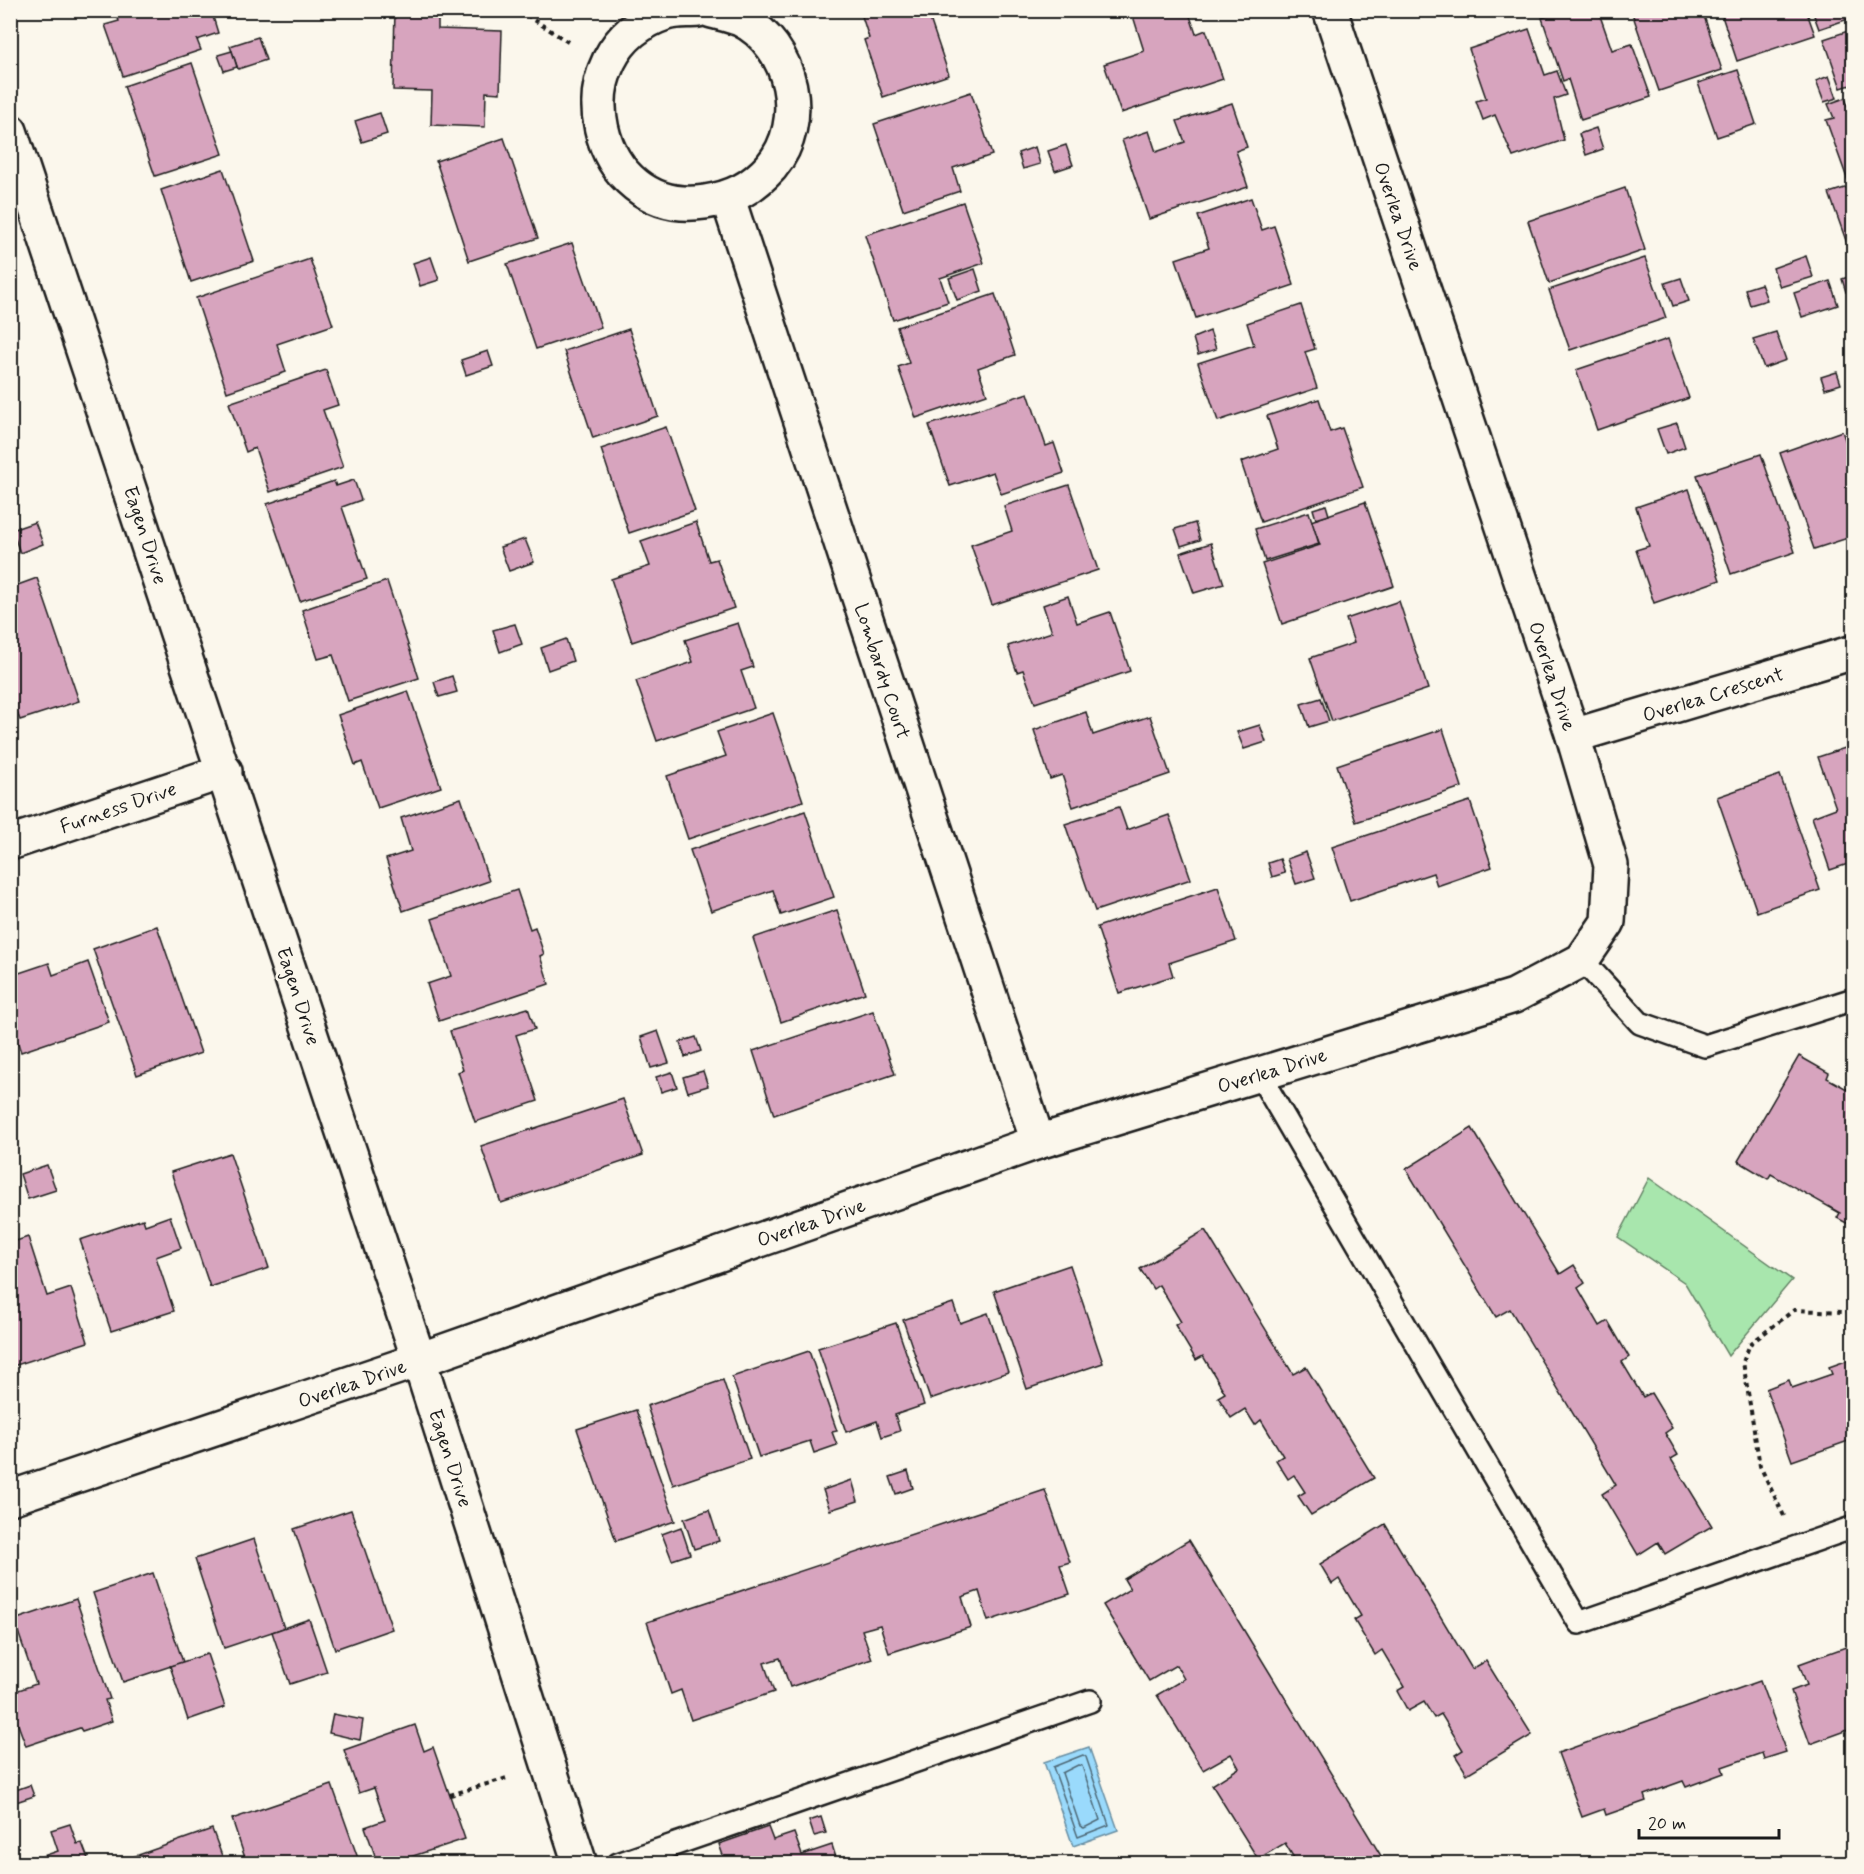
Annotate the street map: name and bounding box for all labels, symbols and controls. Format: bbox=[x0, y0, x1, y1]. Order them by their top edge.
street label: Overlea Drive bbox=[1366, 158, 1429, 275]
street label: Eagen Drive bbox=[116, 483, 173, 588]
street label: Lombardy Court bbox=[847, 600, 916, 743]
street label: Overlea Drive bbox=[1521, 618, 1582, 735]
street label: Overlea Crescent bbox=[1639, 661, 1787, 730]
street label: Furness Drive bbox=[57, 776, 180, 841]
street label: Eagen Drive bbox=[269, 944, 326, 1049]
street label: Overlea Drive bbox=[1214, 1042, 1331, 1101]
street label: Overlea Drive bbox=[753, 1192, 870, 1255]
street label: Overlea Drive bbox=[294, 1353, 411, 1416]
street label: Eagen Drive bbox=[421, 1406, 478, 1511]
scale bar bbox=[1639, 1802, 1778, 1840]
text: 20 m bbox=[1648, 1812, 1686, 1836]

